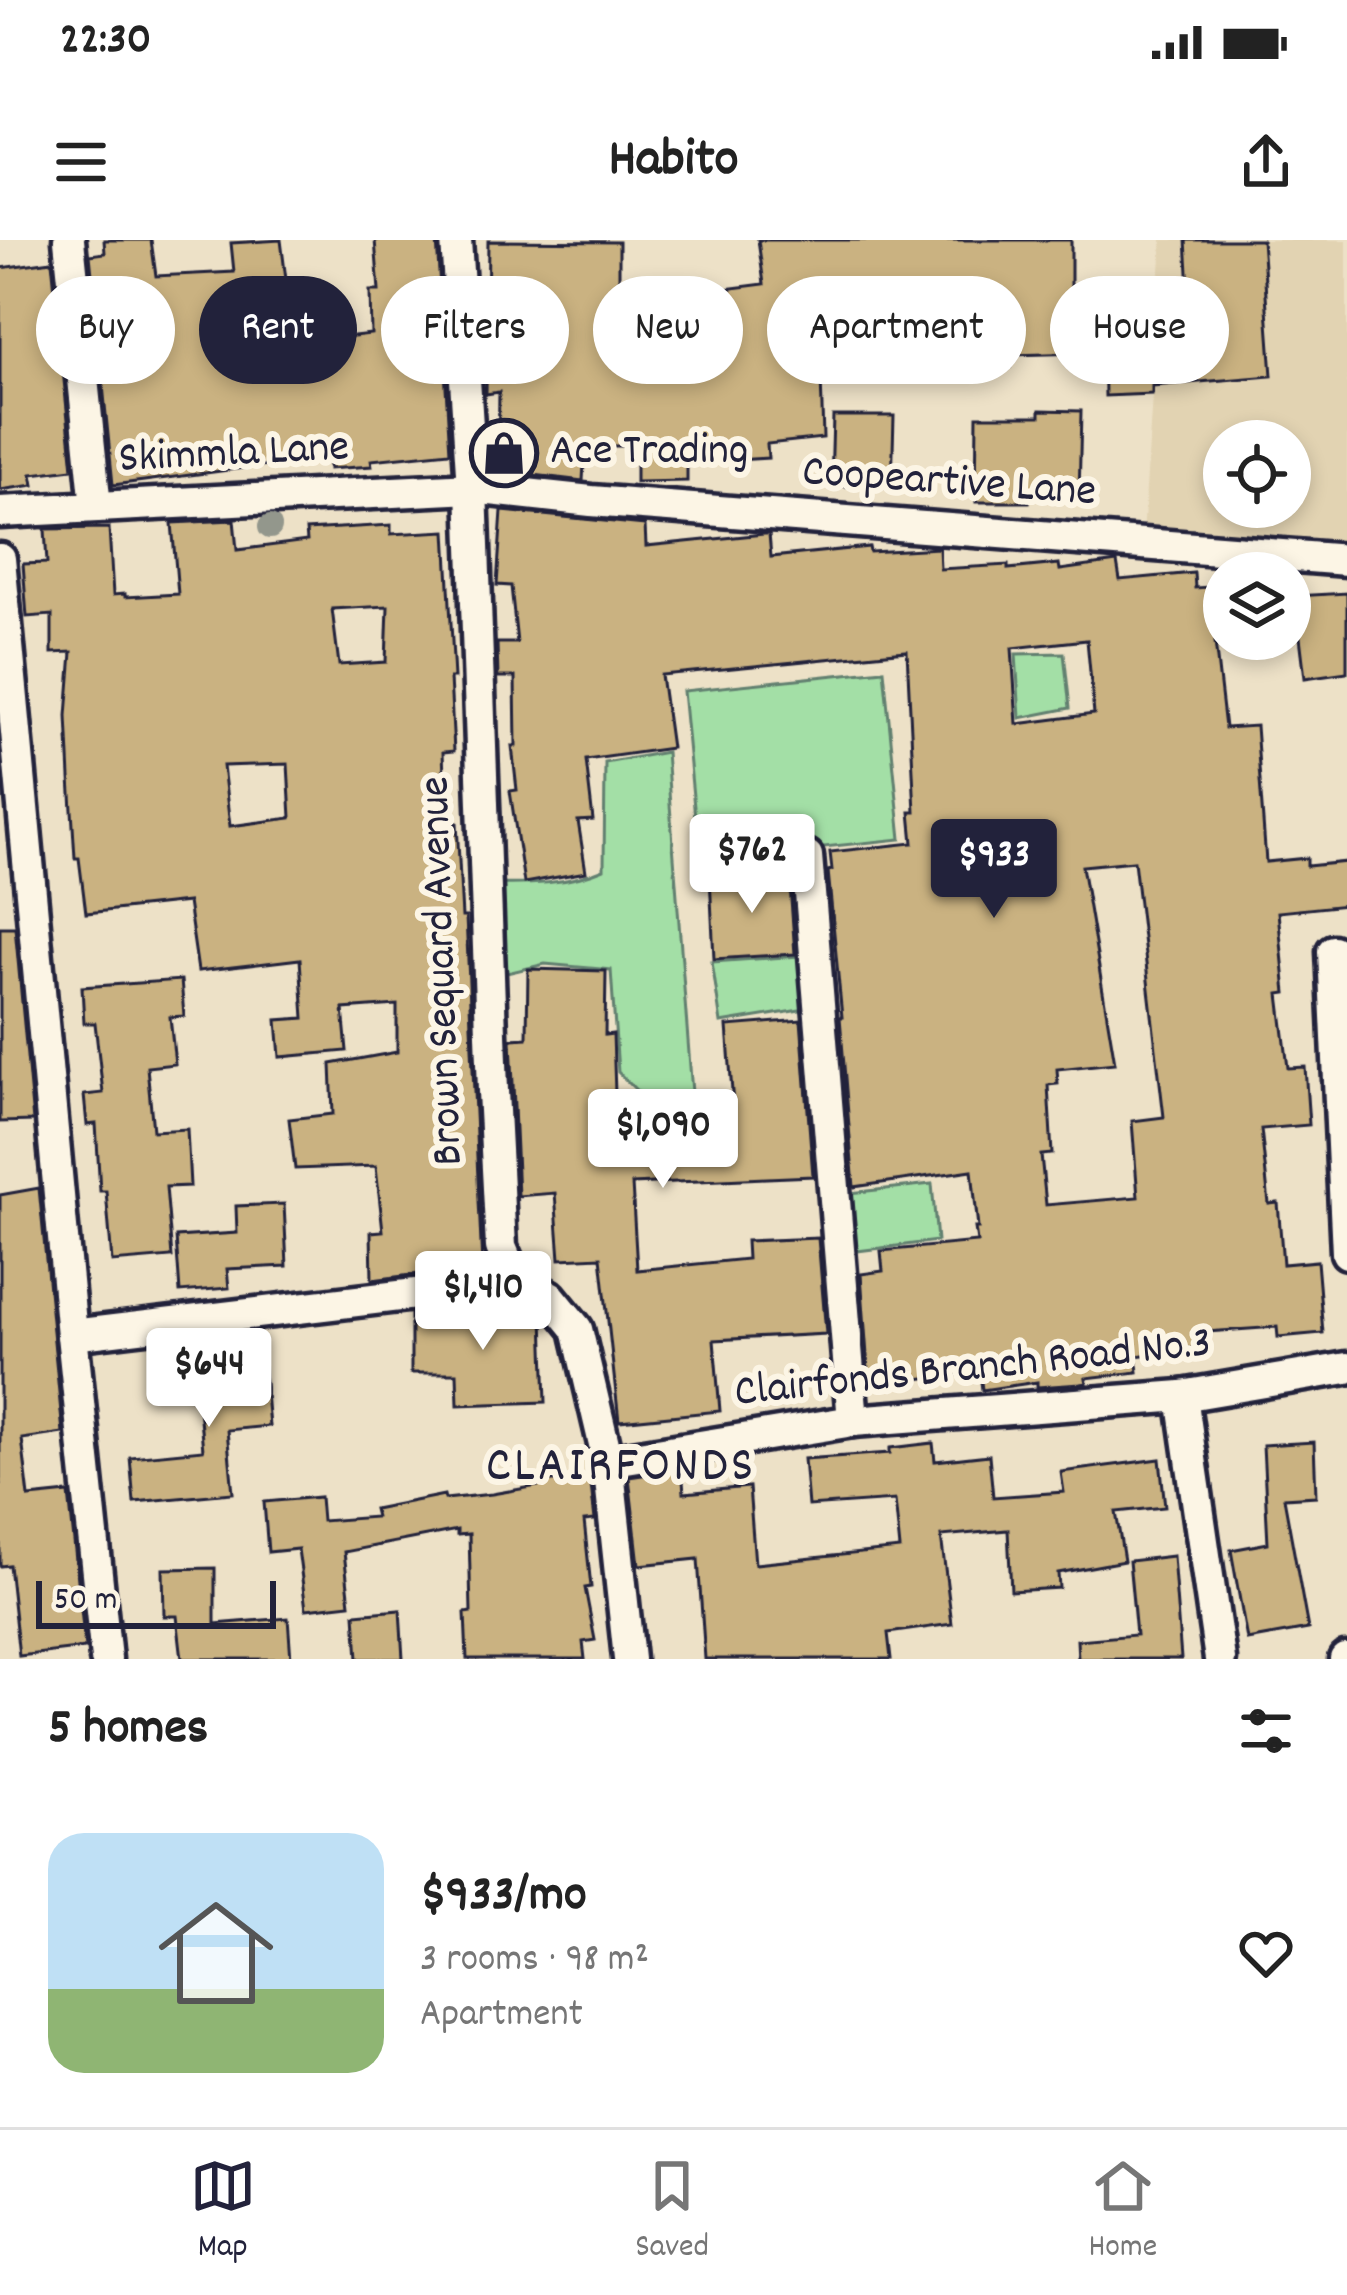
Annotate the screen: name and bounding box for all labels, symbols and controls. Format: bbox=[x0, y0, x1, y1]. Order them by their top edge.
text: 22:30 bbox=[60, 10, 151, 74]
text: Habito bbox=[608, 124, 739, 201]
icon: menu bbox=[48, 129, 114, 195]
icon: share bbox=[1233, 129, 1299, 195]
chip: Buy bbox=[36, 276, 175, 384]
chip: Rent bbox=[199, 276, 357, 384]
chip: Filters bbox=[381, 276, 569, 384]
chip: New bbox=[593, 276, 743, 384]
chip: Apartment bbox=[767, 276, 1026, 384]
chip: House bbox=[1050, 276, 1229, 384]
street label: Skimmla Lane bbox=[117, 417, 351, 493]
shop icon: Ace Trading bbox=[469, 418, 539, 488]
map controls bbox=[1203, 420, 1311, 660]
button: locate bbox=[1203, 420, 1311, 528]
place label: Ace Trading bbox=[550, 421, 748, 485]
street label: Coopeartive Lane bbox=[800, 442, 1098, 526]
button: layers bbox=[1203, 552, 1311, 660]
street label: Brown Sequard Avenue bbox=[405, 775, 483, 1167]
pin: $762 bbox=[681, 814, 823, 916]
pin: $933 bbox=[923, 819, 1065, 921]
text: $762 bbox=[717, 825, 787, 880]
text: $933 bbox=[958, 830, 1030, 885]
pin: $1,090 bbox=[565, 1089, 761, 1191]
text: $1,090 bbox=[615, 1100, 711, 1155]
pin: $1,410 bbox=[385, 1251, 581, 1353]
text: $1,410 bbox=[442, 1262, 524, 1317]
street label: Clairfonds Branch Road No.3 bbox=[731, 1313, 1215, 1427]
pin: $644 bbox=[138, 1328, 280, 1430]
text: $644 bbox=[173, 1339, 245, 1394]
district label: CLAIRFONDS bbox=[486, 1433, 756, 1505]
scale bar bbox=[36, 1575, 276, 1628]
text: 50 m bbox=[54, 1578, 118, 1625]
text: 5 homes bbox=[48, 1695, 208, 1767]
icon: filters bbox=[1233, 1698, 1299, 1764]
text: $933/mo bbox=[420, 1862, 587, 1934]
icon: home bbox=[144, 1881, 288, 2025]
icon: heart bbox=[1233, 1920, 1299, 1986]
text: 3 rooms · 98 m² bbox=[420, 1934, 649, 1989]
text: Apartment bbox=[420, 1989, 583, 2044]
tab: Map bbox=[190, 2153, 256, 2272]
tab: Saved bbox=[635, 2153, 709, 2272]
tab: Home bbox=[1088, 2153, 1157, 2272]

